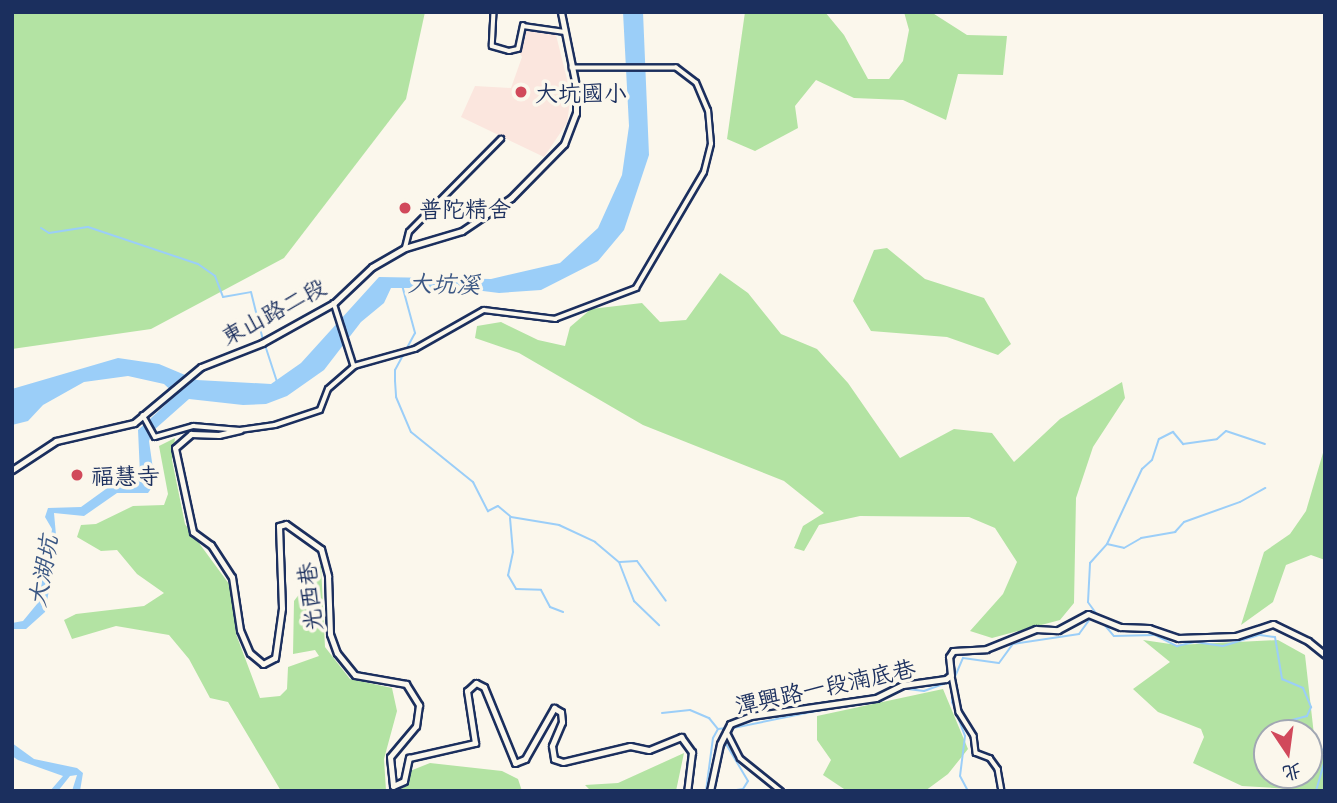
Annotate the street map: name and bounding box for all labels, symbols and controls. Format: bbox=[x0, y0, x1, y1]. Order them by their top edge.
place label: 大坑國小 bbox=[535, 78, 627, 106]
marker: 大坑國小 bbox=[513, 84, 529, 100]
place label: 普陀精舍 bbox=[419, 194, 511, 222]
marker: 普陀精舍 bbox=[397, 200, 413, 216]
water label: 大坑溪 bbox=[408, 268, 480, 298]
street label: 東山路二段 bbox=[216, 272, 330, 350]
place label: 福慧寺 bbox=[91, 461, 160, 489]
marker: 福慧寺 bbox=[69, 467, 85, 483]
water label: 大湖坑 bbox=[22, 533, 62, 609]
street label: 光西巷 bbox=[292, 561, 326, 633]
street label: 潭興路一段湳底巷 bbox=[732, 653, 918, 719]
north arrow bbox=[1253, 719, 1323, 789]
text: 北 bbox=[1280, 759, 1304, 787]

